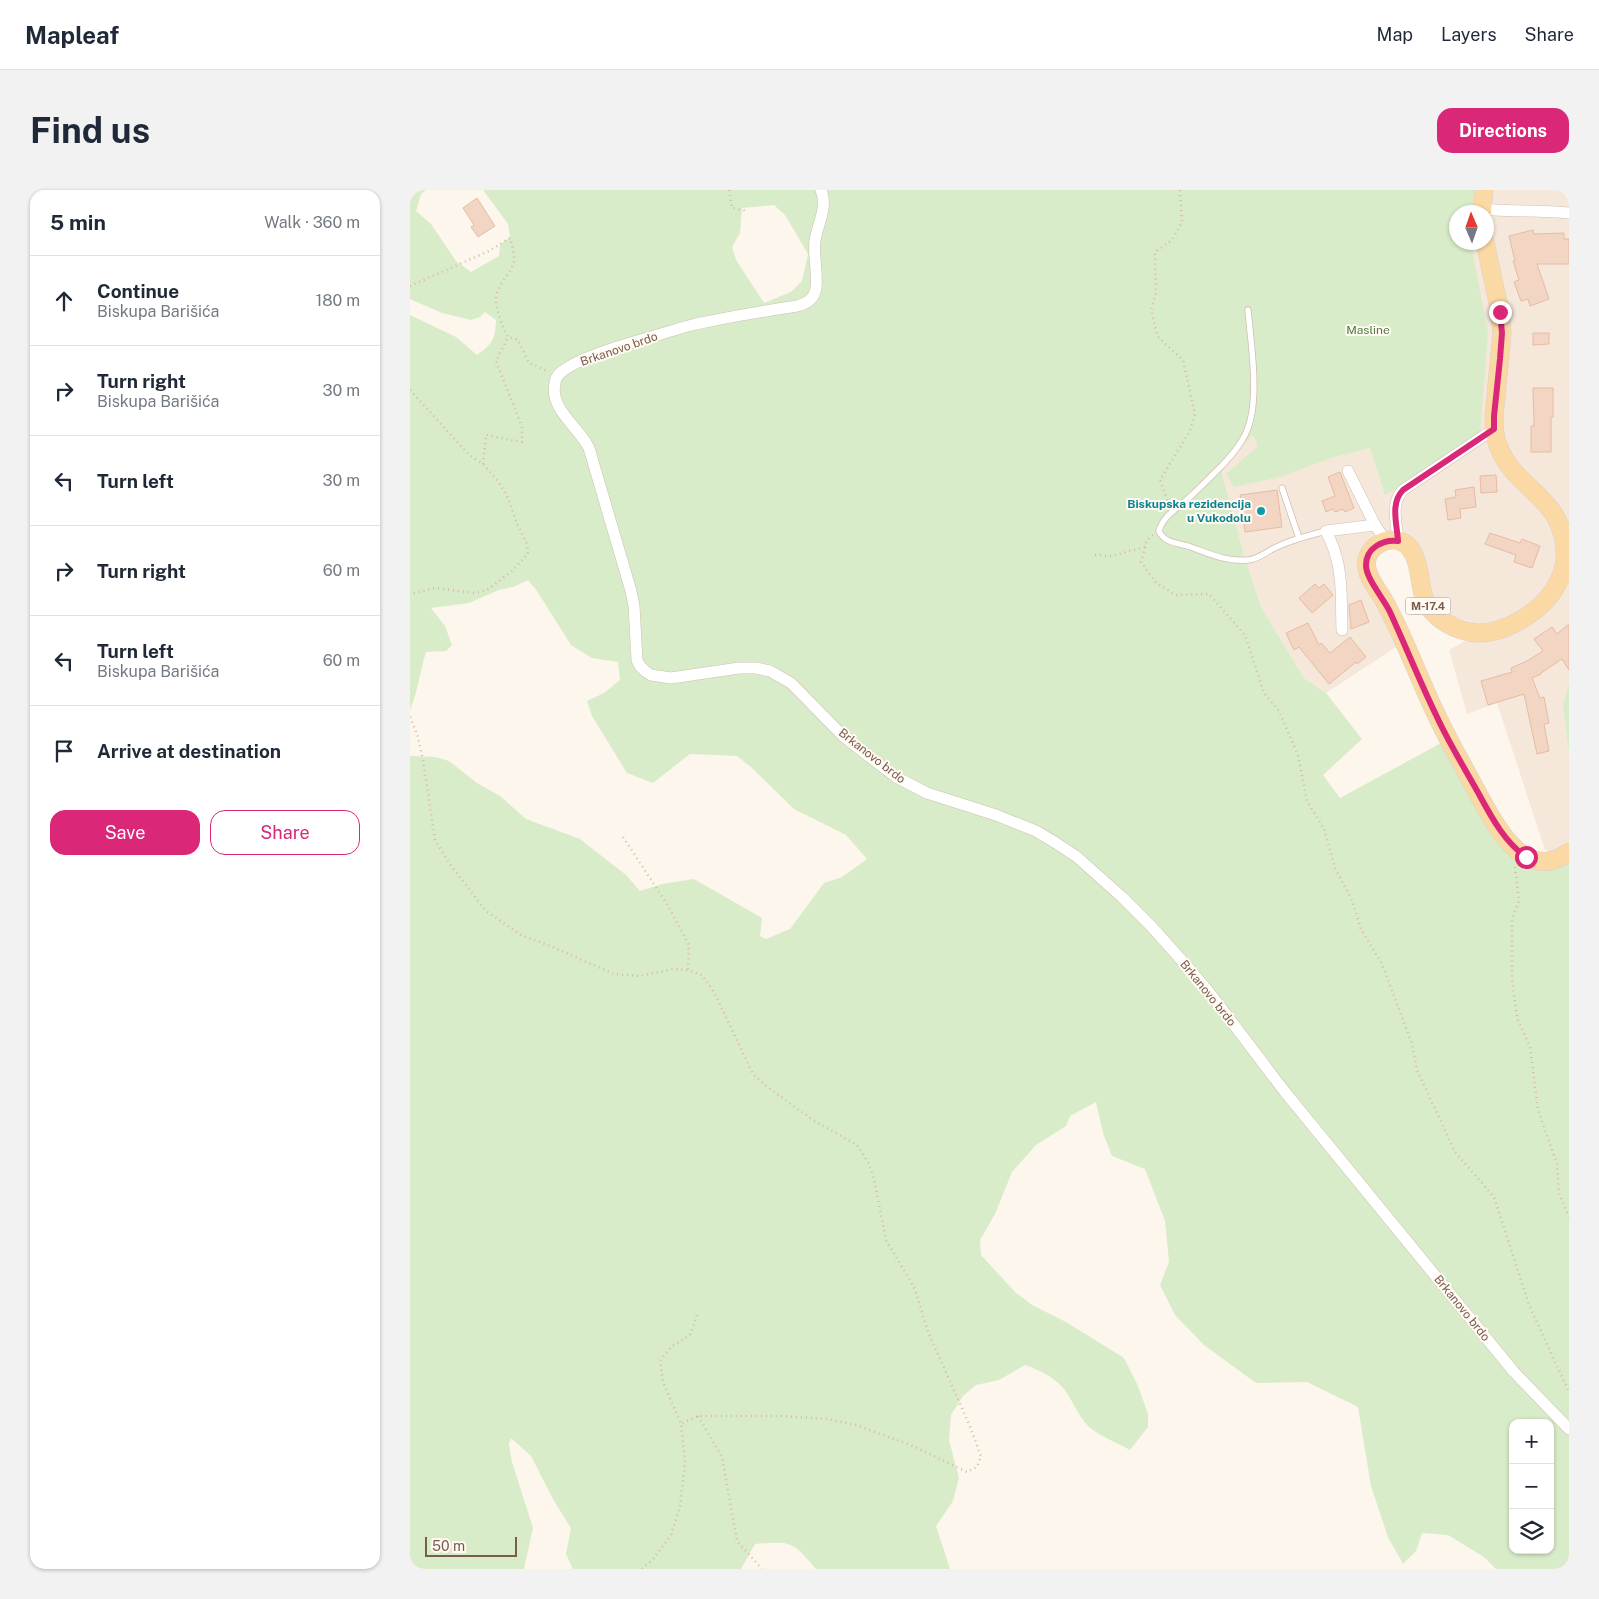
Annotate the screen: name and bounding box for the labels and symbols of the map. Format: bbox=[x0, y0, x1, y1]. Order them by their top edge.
north arrow bbox=[1449, 205, 1494, 250]
route end bbox=[1489, 301, 1512, 324]
park label: Masline bbox=[1346, 323, 1390, 337]
street label: Brkanovo brdo bbox=[579, 329, 660, 369]
place label: Biskupska rezidencija u Vukodolu bbox=[1127, 497, 1251, 525]
marker: Biskupska rezidencija u Vukodolu bbox=[1255, 505, 1267, 517]
road number: M-17.4 bbox=[1406, 598, 1450, 614]
street label: Brkanovo brdo bbox=[836, 726, 908, 787]
route start bbox=[1515, 846, 1538, 869]
street label: Brkanovo brdo bbox=[1177, 957, 1239, 1029]
street label: Brkanovo brdo bbox=[1431, 1272, 1493, 1344]
scale bar bbox=[425, 1534, 518, 1557]

